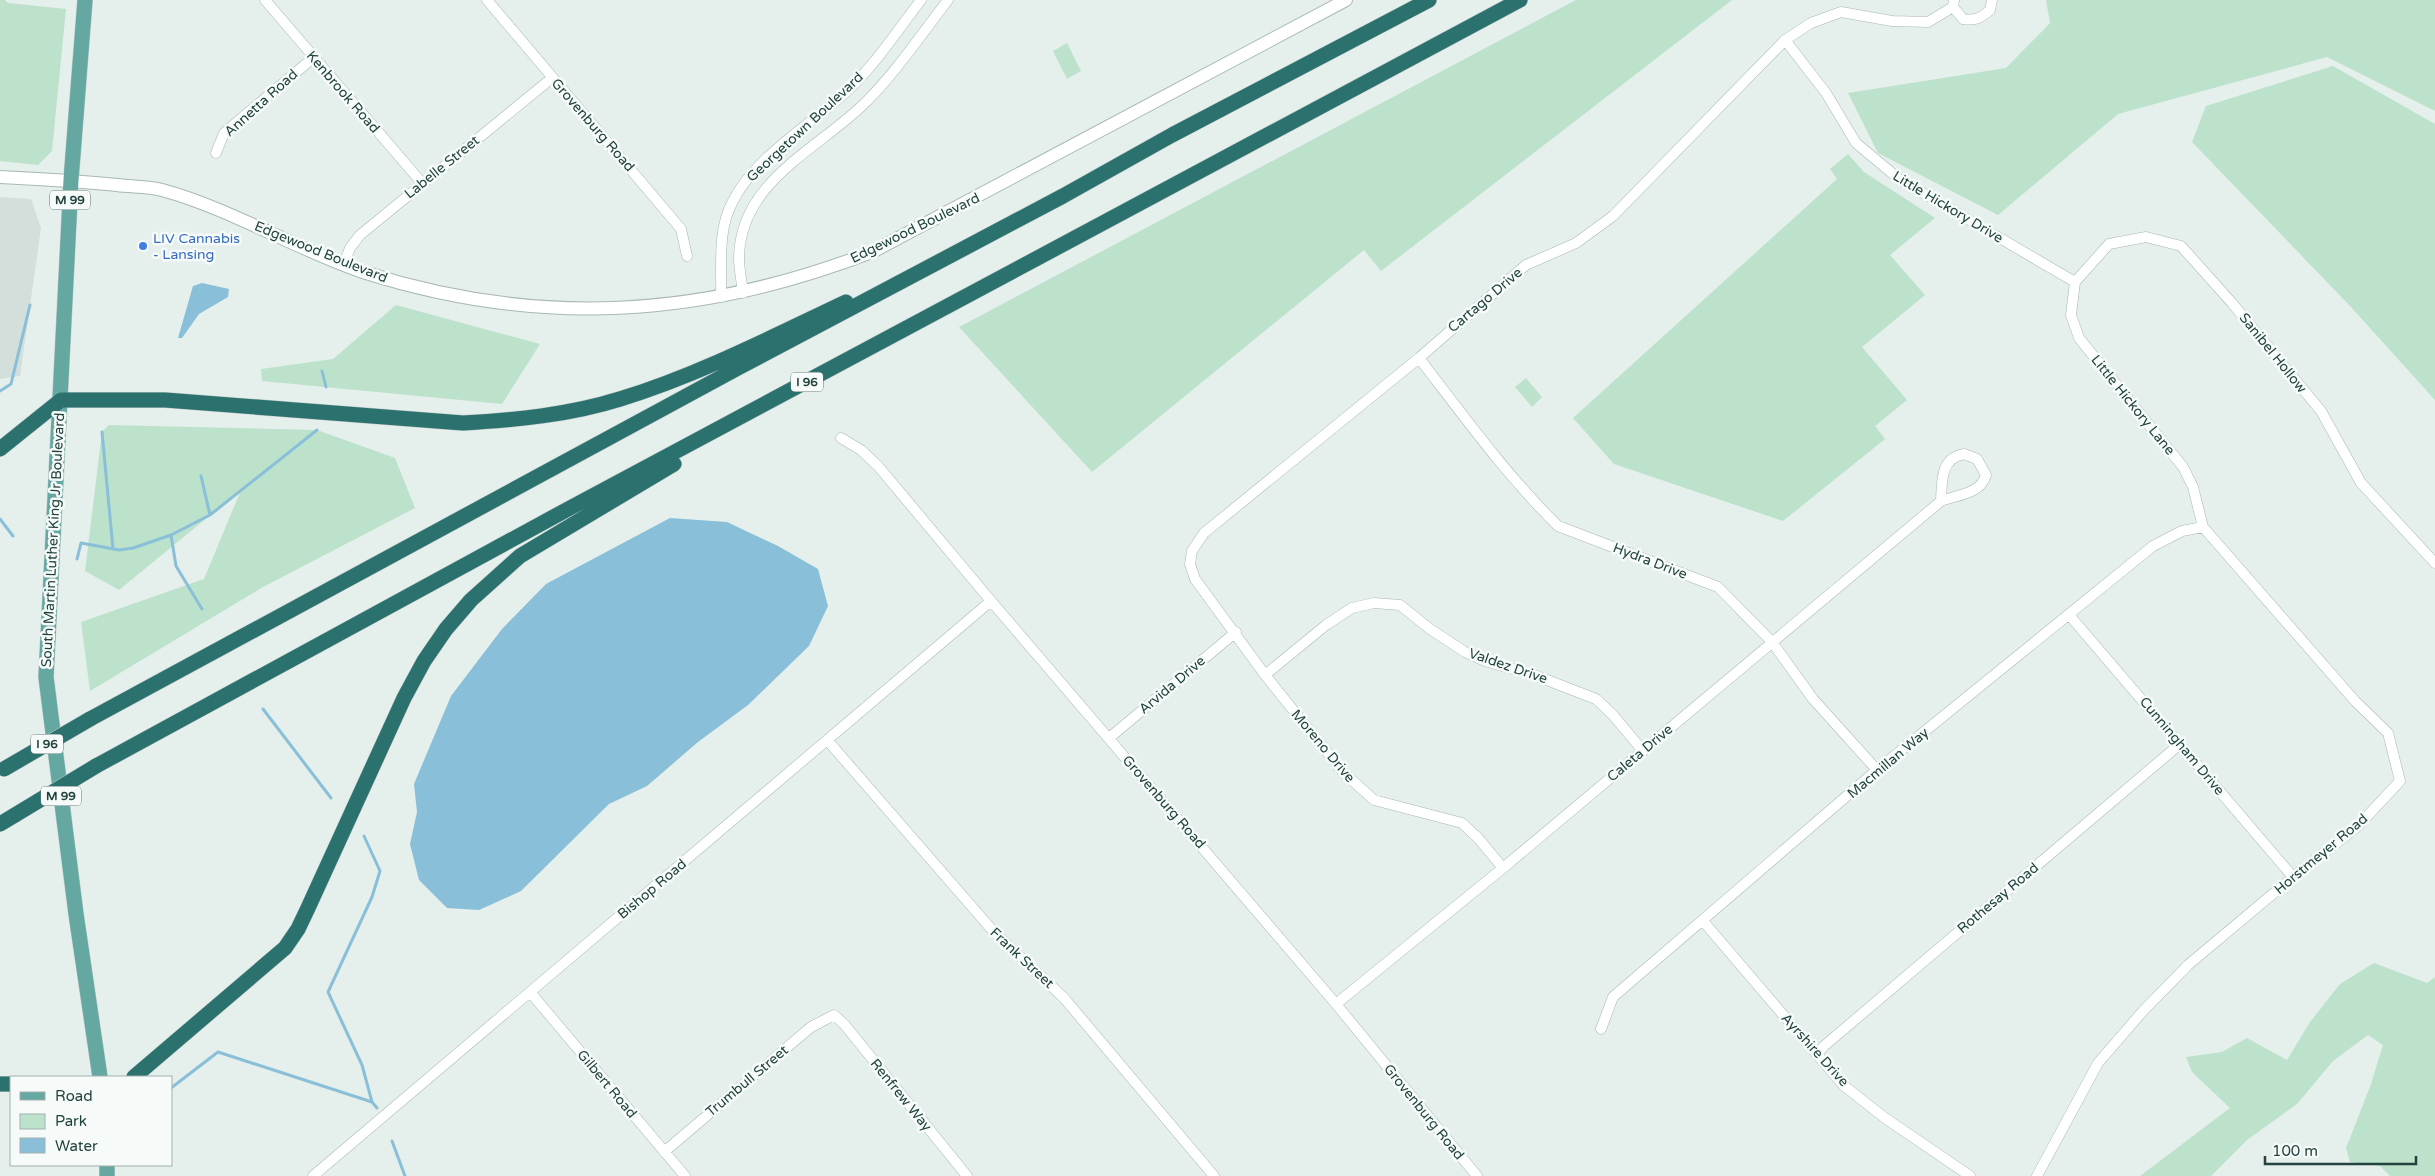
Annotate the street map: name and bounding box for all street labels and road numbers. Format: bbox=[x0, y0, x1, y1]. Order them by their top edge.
street label: Kenbrook Road bbox=[303, 47, 383, 137]
street label: Annetta Road bbox=[221, 66, 301, 140]
street label: Georgetown Boulevard bbox=[743, 69, 867, 185]
street label: Grovenburg Road bbox=[548, 75, 638, 175]
street label: Labelle Street bbox=[401, 131, 483, 202]
street label: Little Hickory Drive bbox=[1890, 167, 2006, 247]
street label: Edgewood Boulevard bbox=[847, 189, 983, 267]
road number: M 99 bbox=[50, 190, 90, 210]
street label: Edgewood Boulevard bbox=[252, 218, 390, 286]
street label: Cartago Drive bbox=[1444, 264, 1526, 336]
street label: Sanibel Hollow bbox=[2236, 310, 2310, 396]
street label: Little Hickory Lane bbox=[2088, 352, 2179, 458]
road number: I 96 bbox=[791, 372, 823, 392]
street label: South Martin Luther King Jr Boulevard bbox=[38, 412, 68, 668]
street label: Hydra Drive bbox=[1611, 539, 1690, 583]
street label: Valdez Drive bbox=[1466, 645, 1550, 687]
street label: Arvida Drive bbox=[1135, 652, 1209, 718]
street label: Cunningham Drive bbox=[2136, 693, 2228, 799]
street label: Moreno Drive bbox=[1288, 706, 1359, 786]
street label: Caleta Drive bbox=[1604, 721, 1676, 785]
street label: Macmillan Way bbox=[1844, 724, 1933, 802]
road number: I 96 bbox=[31, 734, 63, 754]
street label: Grovenburg Road bbox=[1119, 752, 1209, 852]
road number: M 99 bbox=[41, 786, 81, 806]
street label: Horstmeyer Road bbox=[2271, 810, 2371, 898]
street label: Bishop Road bbox=[614, 855, 690, 923]
street label: Rothesay Road bbox=[1954, 859, 2042, 937]
street label: Frank Street bbox=[987, 924, 1058, 992]
street label: Ayrshire Drive bbox=[1778, 1010, 1852, 1090]
street label: Trumbull Street bbox=[702, 1041, 792, 1120]
street label: Gilbert Road bbox=[574, 1046, 640, 1122]
street label: Renfrew Way bbox=[867, 1055, 936, 1135]
street label: Grovenburg Road bbox=[1380, 1061, 1468, 1163]

